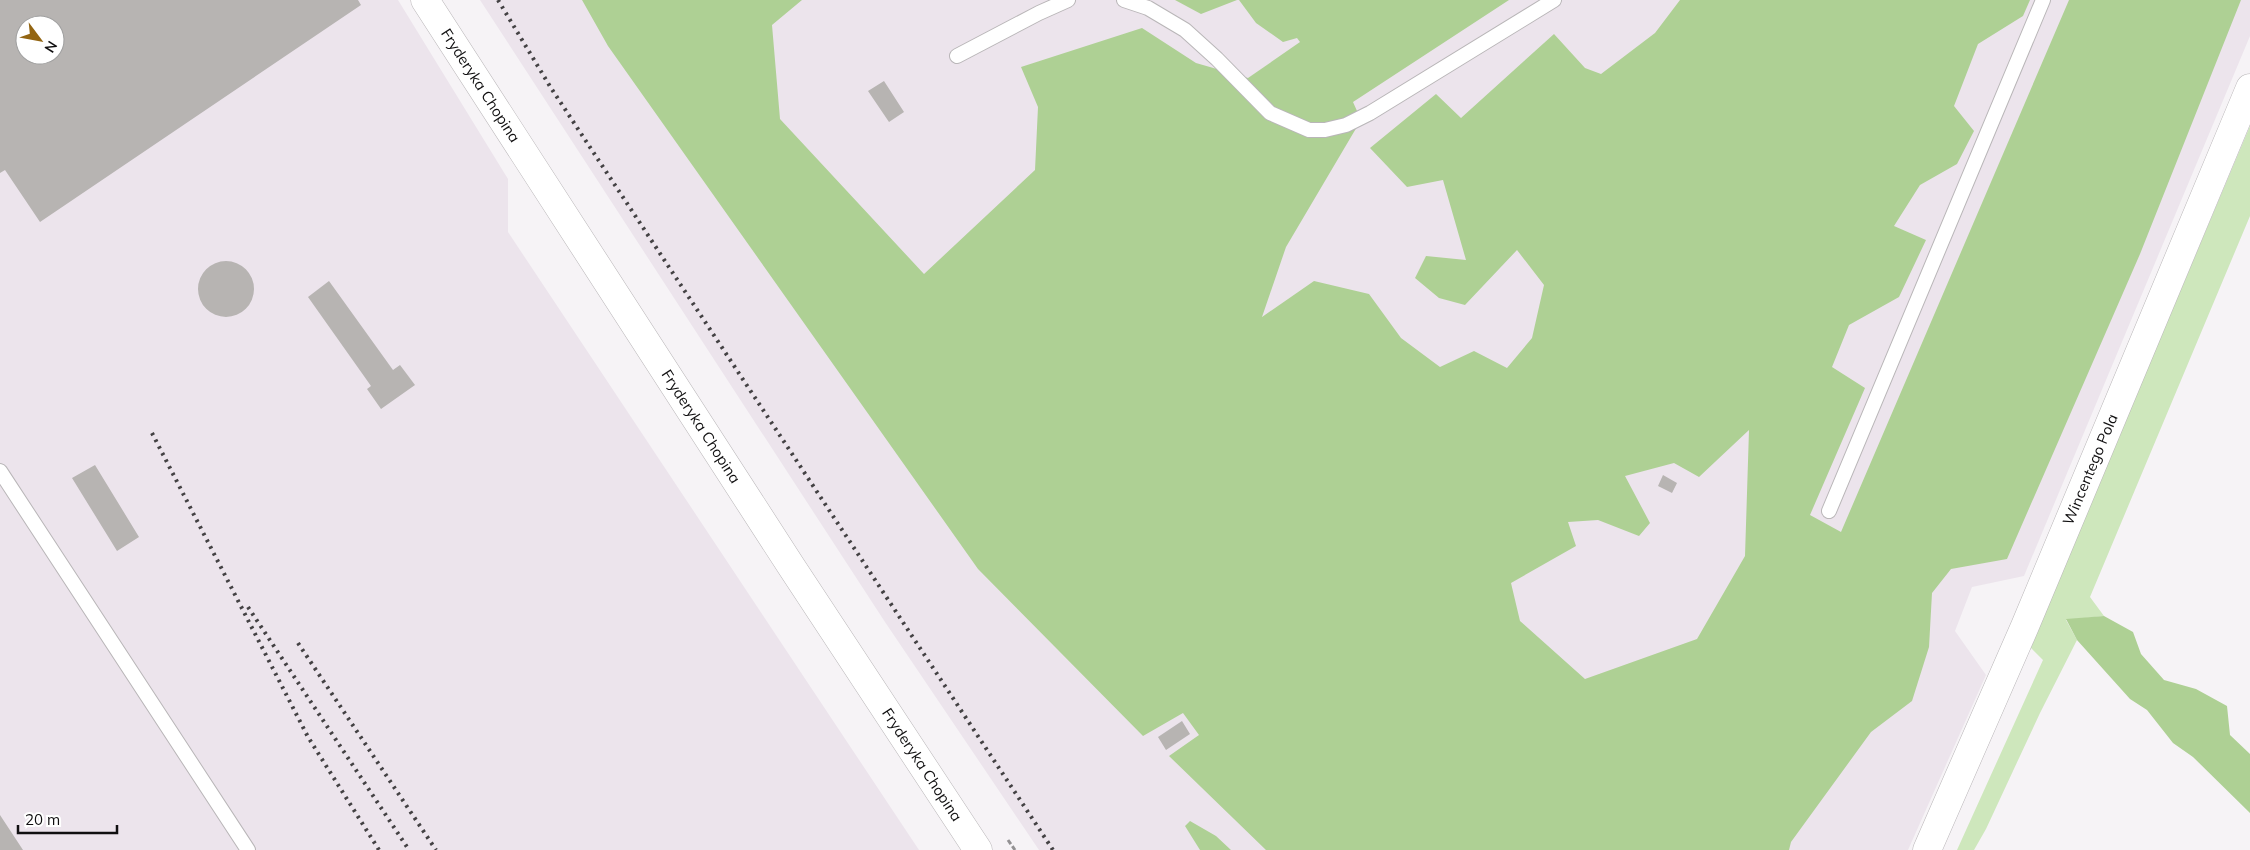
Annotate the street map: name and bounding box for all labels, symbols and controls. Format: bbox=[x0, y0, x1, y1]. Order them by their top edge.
north arrow bbox=[15, 15, 65, 65]
street label: Fryderyka Chopina bbox=[437, 25, 525, 146]
text: N bbox=[41, 38, 61, 56]
street label: Fryderyka Chopina bbox=[658, 366, 745, 487]
street label: Wincentego Pola bbox=[2058, 411, 2122, 528]
street label: Fryderyka Chopina bbox=[878, 704, 966, 825]
scale bar bbox=[18, 802, 116, 834]
text: 20 m bbox=[25, 810, 60, 829]

